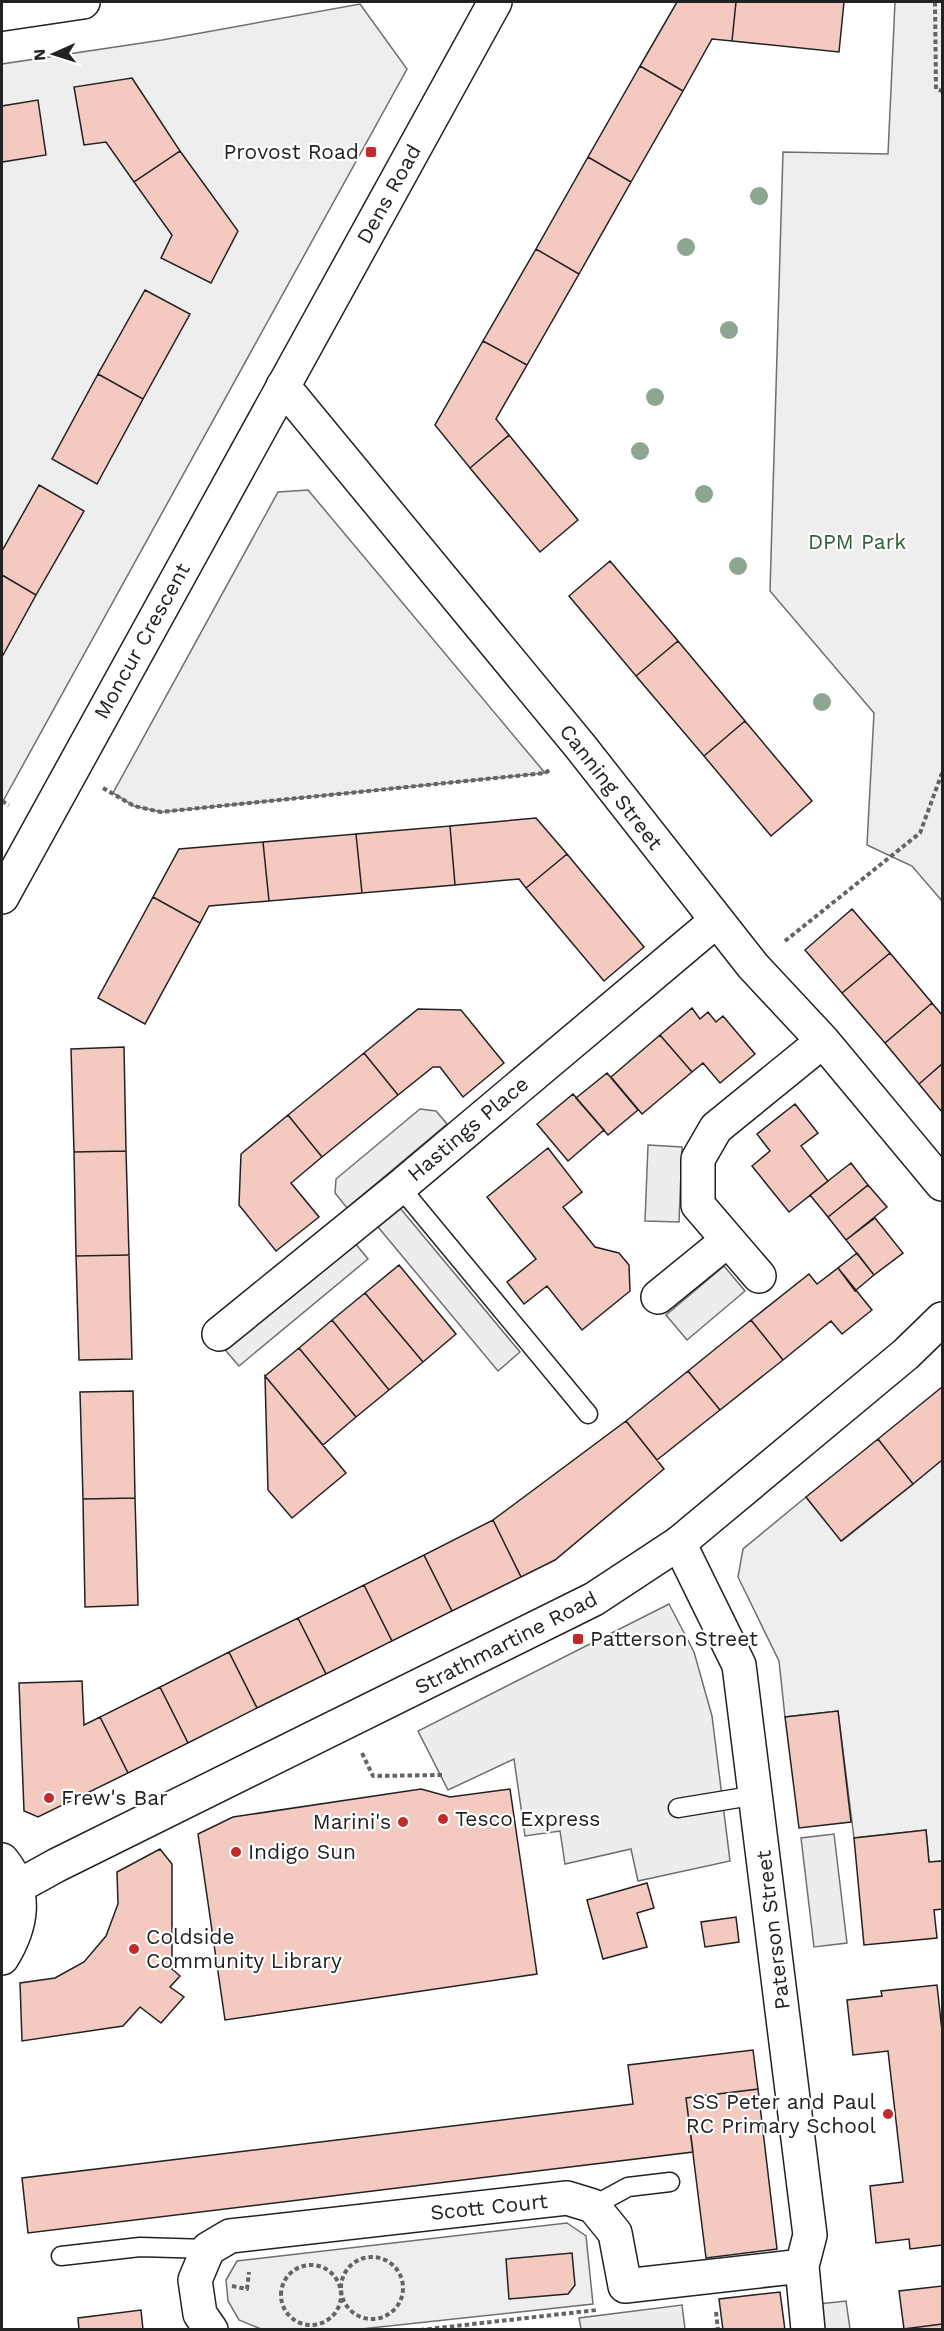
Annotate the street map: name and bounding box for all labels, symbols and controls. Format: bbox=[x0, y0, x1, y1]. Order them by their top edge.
north arrow bbox=[24, 24, 84, 84]
text: N bbox=[30, 48, 49, 61]
place label: Provost Road bbox=[224, 139, 359, 164]
street label: Dens Road bbox=[351, 140, 426, 248]
marker: Provost Road bbox=[364, 145, 378, 159]
park label: DPM Park bbox=[808, 529, 906, 554]
street label: Moncur Crescent bbox=[88, 558, 195, 723]
street label: Canning Street bbox=[555, 719, 668, 855]
street label: Hastings Place bbox=[402, 1071, 533, 1186]
street label: Strathmartine Road bbox=[410, 1586, 601, 1699]
place label: Patterson Street bbox=[590, 1626, 758, 1651]
marker: Patterson Street bbox=[571, 1632, 585, 1646]
place label: Frew's Bar bbox=[61, 1785, 168, 1810]
marker: Frew's Bar bbox=[42, 1791, 56, 1805]
place label: Tesco Express bbox=[455, 1806, 600, 1831]
place label: Marini's bbox=[313, 1809, 391, 1834]
marker: Tesco Express bbox=[436, 1812, 450, 1826]
marker: Marini's bbox=[396, 1815, 410, 1829]
place label: Indigo Sun bbox=[248, 1839, 356, 1864]
marker: Indigo Sun bbox=[229, 1845, 243, 1859]
street label: Paterson Street bbox=[750, 1849, 795, 2011]
place label: Coldside Community Library bbox=[146, 1924, 342, 1973]
marker: Coldside Community Library bbox=[127, 1942, 141, 1956]
place label: SS Peter and Paul RC Primary School bbox=[686, 2089, 877, 2138]
marker: SS Peter and Paul RC Primary School bbox=[881, 2107, 895, 2121]
street label: Scott Court bbox=[429, 2188, 549, 2225]

